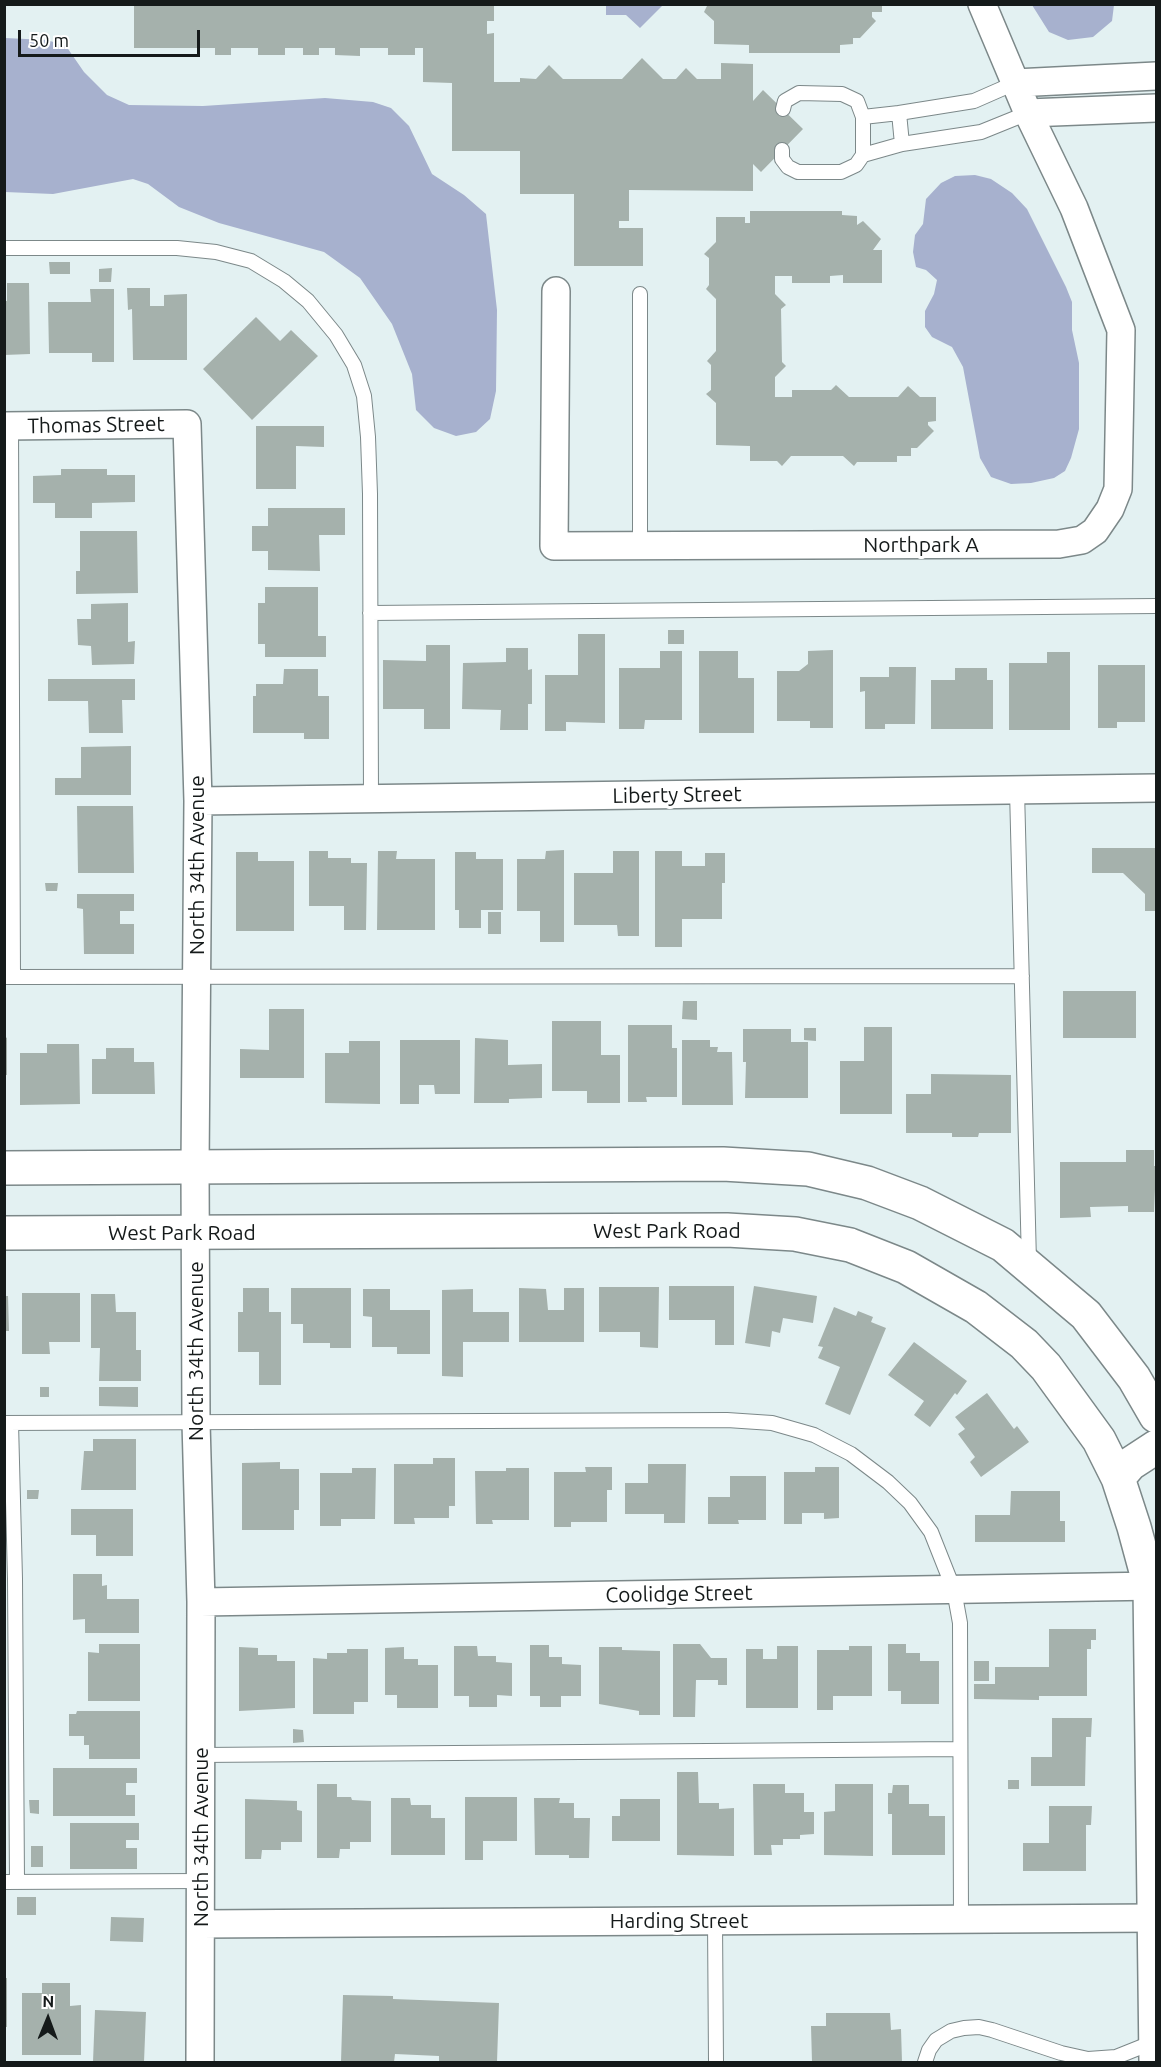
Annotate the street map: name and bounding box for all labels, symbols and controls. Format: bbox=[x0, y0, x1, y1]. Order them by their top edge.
scale bar bbox=[21, 18, 202, 56]
text: 50 m bbox=[29, 30, 69, 50]
street label: Thomas Street bbox=[27, 411, 165, 439]
street label: Northpark A bbox=[863, 532, 979, 558]
street label: North 34th Avenue bbox=[184, 775, 210, 955]
street label: Liberty Street bbox=[612, 781, 742, 809]
street label: West Park Road bbox=[593, 1218, 741, 1244]
street label: West Park Road bbox=[108, 1220, 256, 1246]
street label: North 34th Avenue bbox=[183, 1261, 209, 1441]
street label: Coolidge Street bbox=[605, 1580, 753, 1608]
street label: North 34th Avenue bbox=[188, 1747, 214, 1927]
street label: Harding Street bbox=[610, 1908, 748, 1934]
north arrow bbox=[18, 1989, 78, 2049]
text: N bbox=[42, 1992, 54, 2010]

